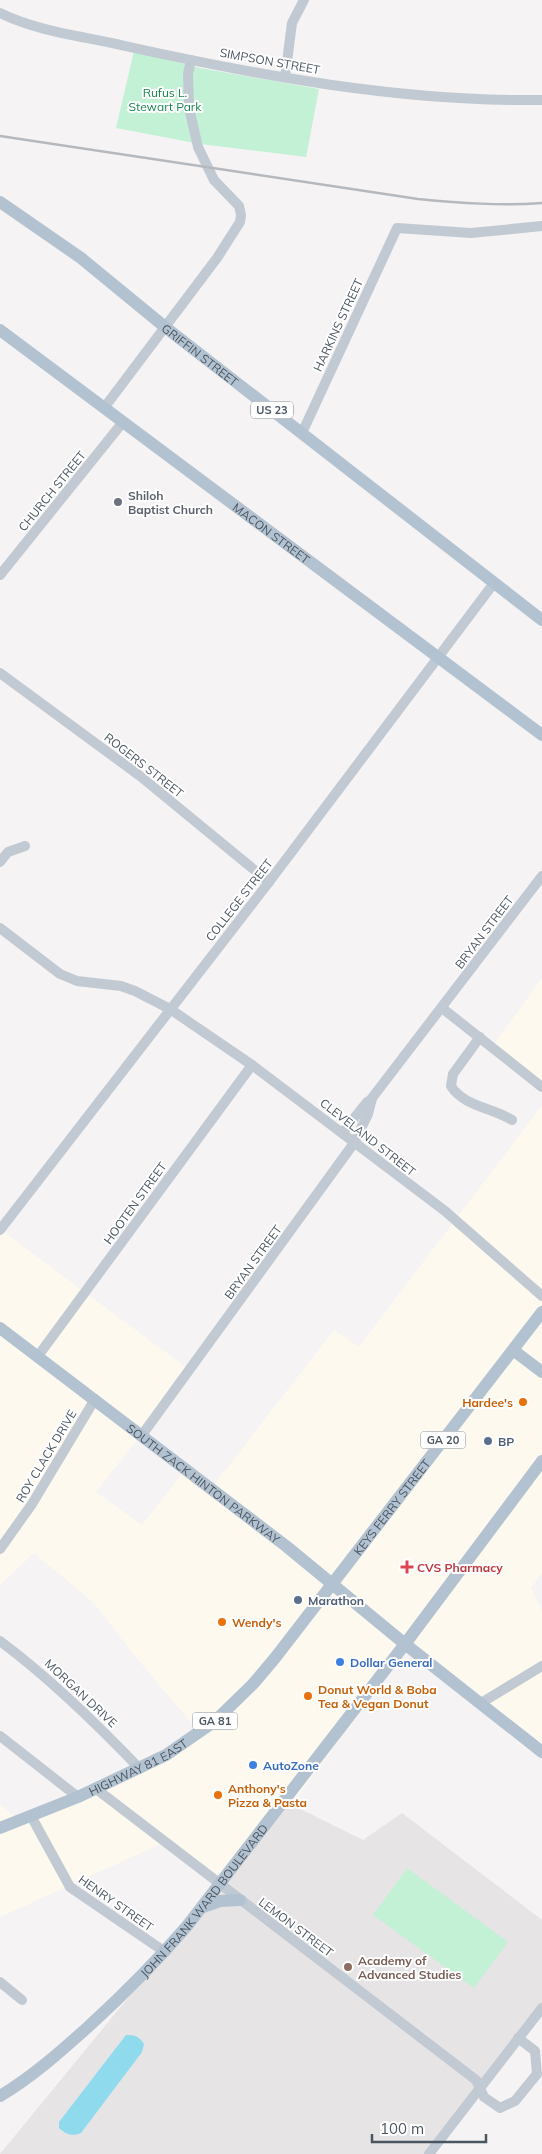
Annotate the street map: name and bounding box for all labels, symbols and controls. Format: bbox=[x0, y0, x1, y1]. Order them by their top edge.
street label: SIMPSON STREET bbox=[219, 45, 322, 77]
park label: Rufus L. Stewart Park bbox=[129, 85, 202, 114]
street label: HARKINS STREET bbox=[310, 276, 366, 374]
street label: GRIFFIN STREET bbox=[159, 320, 242, 389]
road number: US 23 bbox=[251, 402, 293, 418]
street label: CHURCH STREET bbox=[15, 447, 89, 534]
place label: Shiloh Baptist Church bbox=[128, 488, 213, 517]
marker: Shiloh Baptist Church bbox=[112, 496, 124, 508]
street label: MACON STREET bbox=[230, 499, 314, 567]
street label: ROGERS STREET bbox=[101, 729, 187, 801]
street label: COLLEGE STREET bbox=[202, 855, 276, 944]
street label: BRYAN STREET bbox=[452, 892, 517, 972]
street label: CLEVELAND STREET bbox=[317, 1095, 419, 1180]
street label: HOOTEN STREET bbox=[100, 1158, 170, 1247]
street label: BRYAN STREET bbox=[221, 1221, 285, 1302]
place label: Hardee's bbox=[462, 1395, 513, 1410]
marker: Hardee's bbox=[517, 1396, 529, 1408]
street label: ROY CLACK DRIVE bbox=[12, 1407, 80, 1505]
street label: SOUTH ZACK HINTON PARKWAY bbox=[124, 1420, 284, 1547]
road number: GA 20 bbox=[420, 1432, 466, 1448]
place label: BP bbox=[498, 1434, 514, 1449]
marker: BP bbox=[482, 1435, 494, 1447]
street label: KEYS FERRY STREET bbox=[350, 1455, 434, 1558]
place label: CVS Pharmacy bbox=[417, 1560, 503, 1575]
marker: CVS Pharmacy bbox=[401, 1561, 413, 1573]
place label: Marathon bbox=[308, 1593, 364, 1608]
marker: Marathon bbox=[292, 1594, 304, 1606]
place label: Wendy's bbox=[232, 1615, 281, 1630]
marker: Wendy's bbox=[216, 1616, 228, 1628]
place label: Dollar General bbox=[350, 1655, 432, 1670]
street label: MORGAN DRIVE bbox=[42, 1656, 120, 1730]
marker: Dollar General bbox=[334, 1656, 346, 1668]
place label: Donut World & Boba Tea & Vegan Donut bbox=[318, 1682, 437, 1711]
marker: Donut World & Boba Tea & Vegan Donut bbox=[302, 1690, 314, 1702]
road number: GA 81 bbox=[192, 1712, 238, 1730]
street label: HIGHWAY 81 EAST bbox=[86, 1735, 191, 1798]
place label: AutoZone bbox=[263, 1758, 319, 1773]
marker: AutoZone bbox=[247, 1759, 259, 1771]
place label: Anthony's Pizza & Pasta bbox=[228, 1781, 307, 1810]
marker: Anthony's Pizza & Pasta bbox=[212, 1789, 224, 1801]
street label: JOHN FRANK WARD BOULEVARD bbox=[137, 1821, 271, 1980]
street label: HENRY STREET bbox=[76, 1872, 157, 1935]
street label: LEMON STREET bbox=[256, 1894, 337, 1960]
place label: Academy of Advanced Studies bbox=[358, 1953, 461, 1982]
marker: Academy of Advanced Studies bbox=[342, 1961, 354, 1973]
scale bar bbox=[372, 2112, 486, 2144]
text: 100 m bbox=[380, 2119, 424, 2138]

